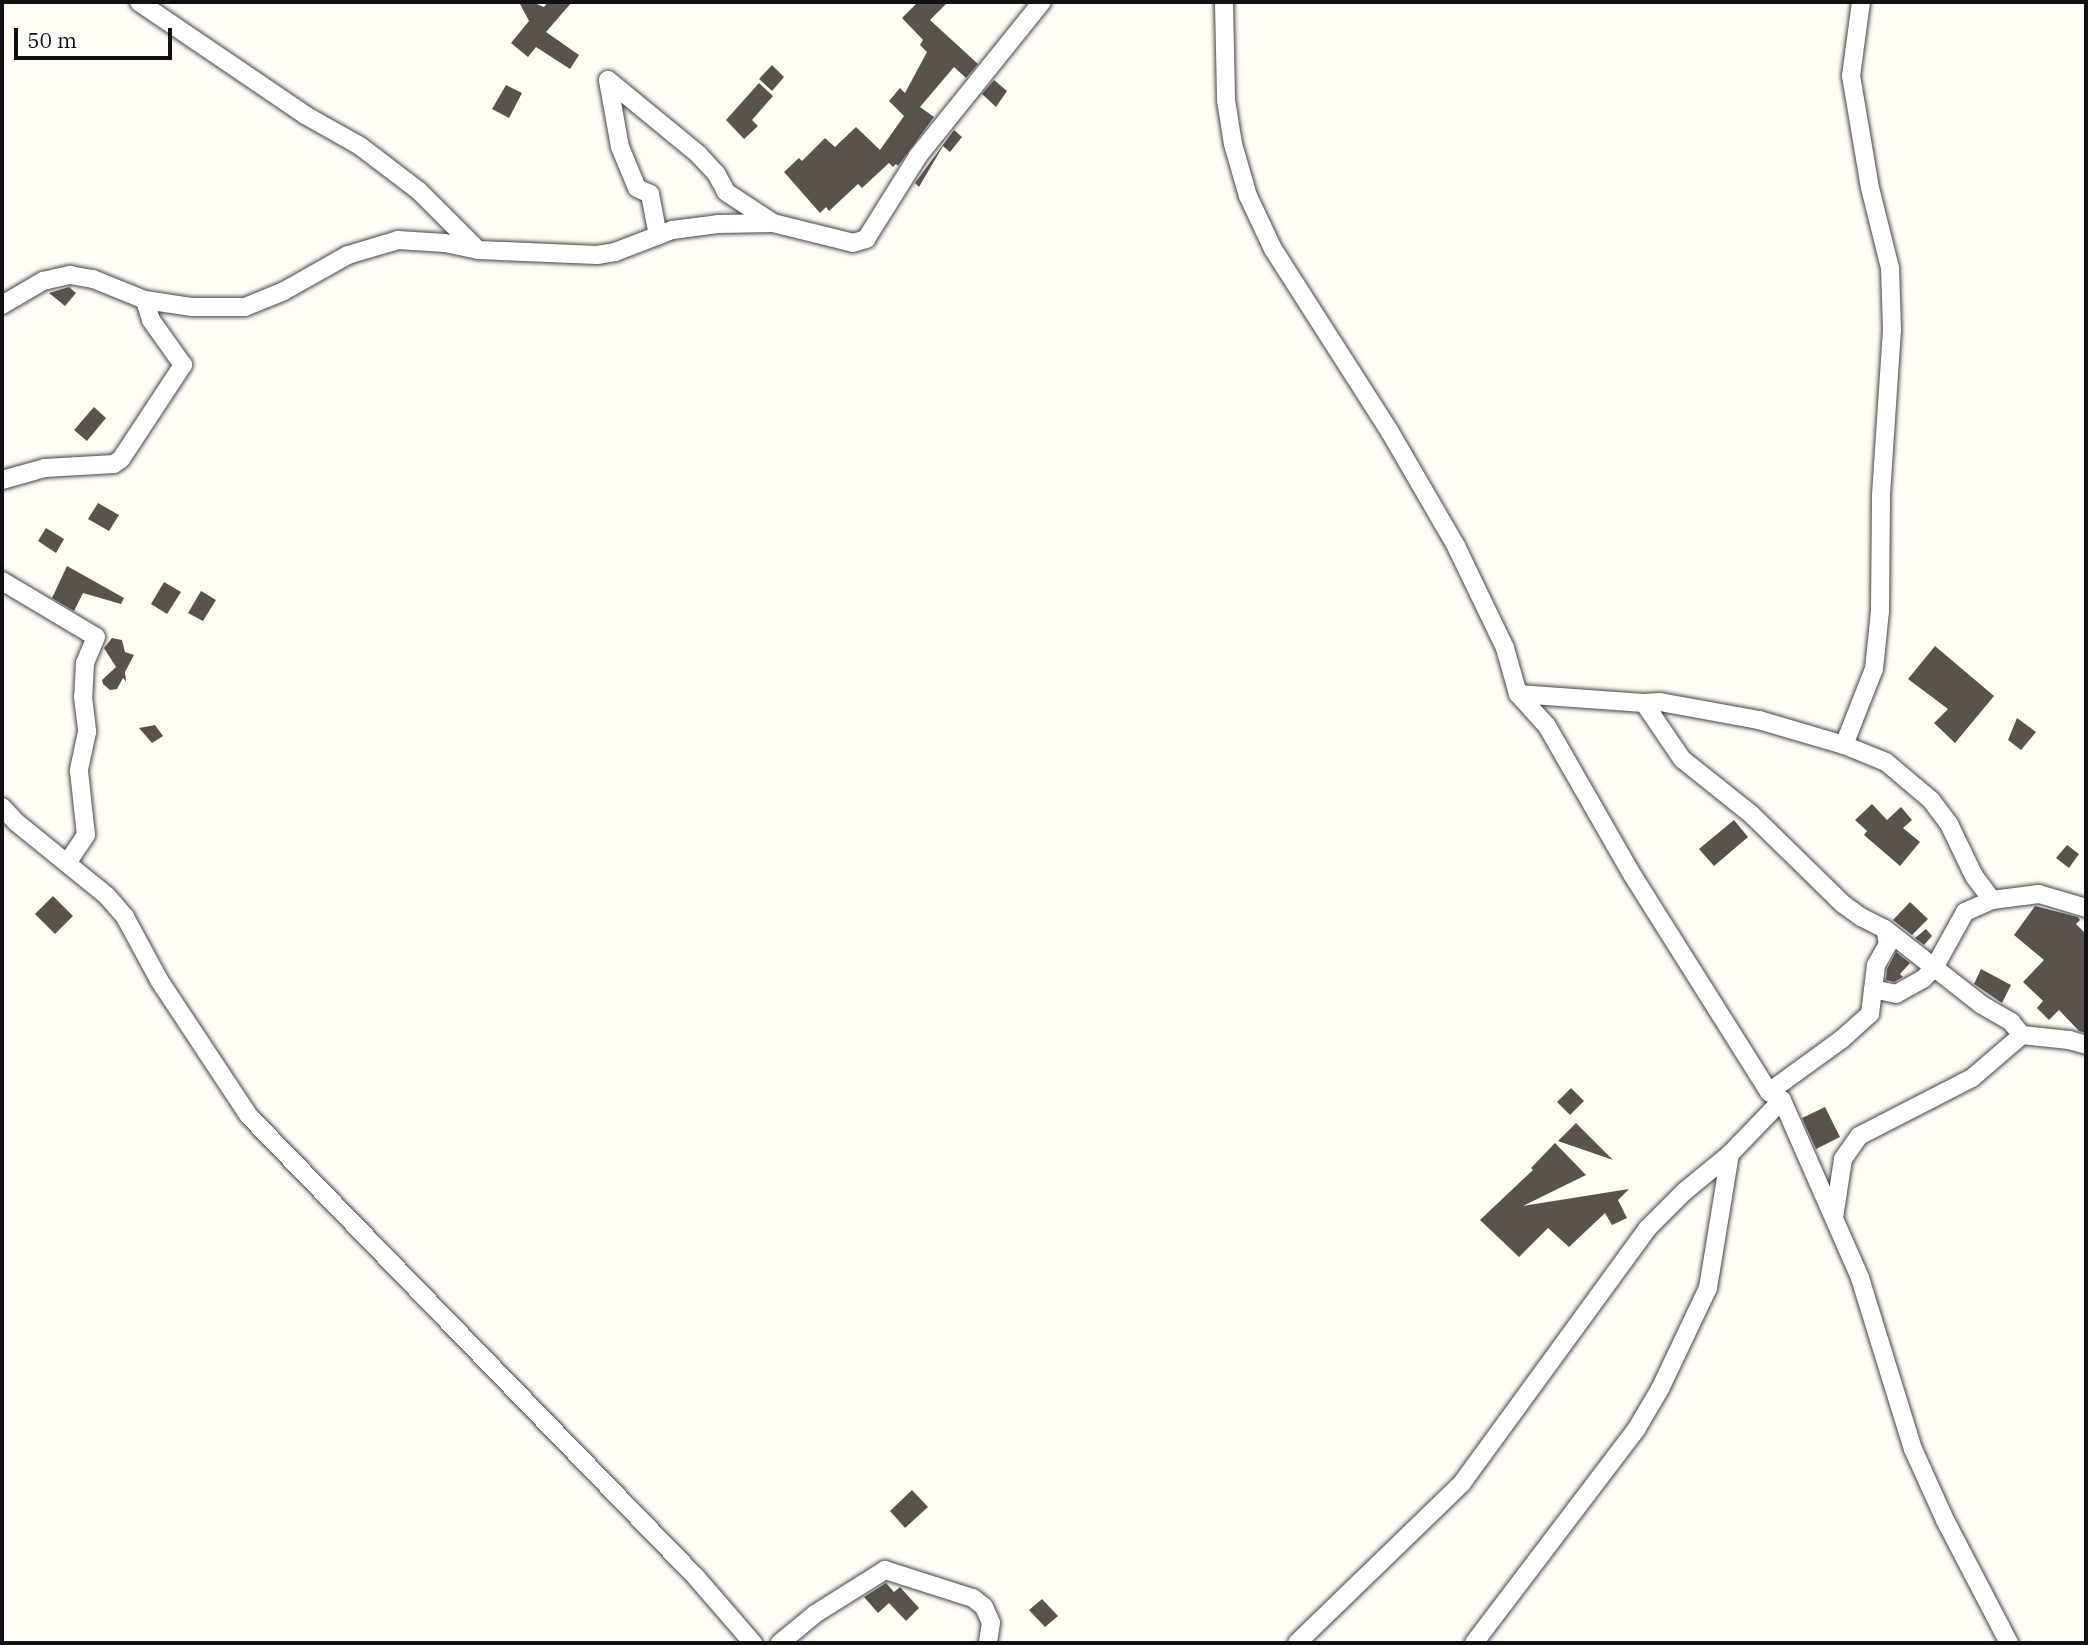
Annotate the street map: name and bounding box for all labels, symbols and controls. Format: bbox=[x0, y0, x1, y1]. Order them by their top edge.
scale bar bbox=[18, 14, 175, 58]
text: 50 m bbox=[27, 26, 77, 54]

